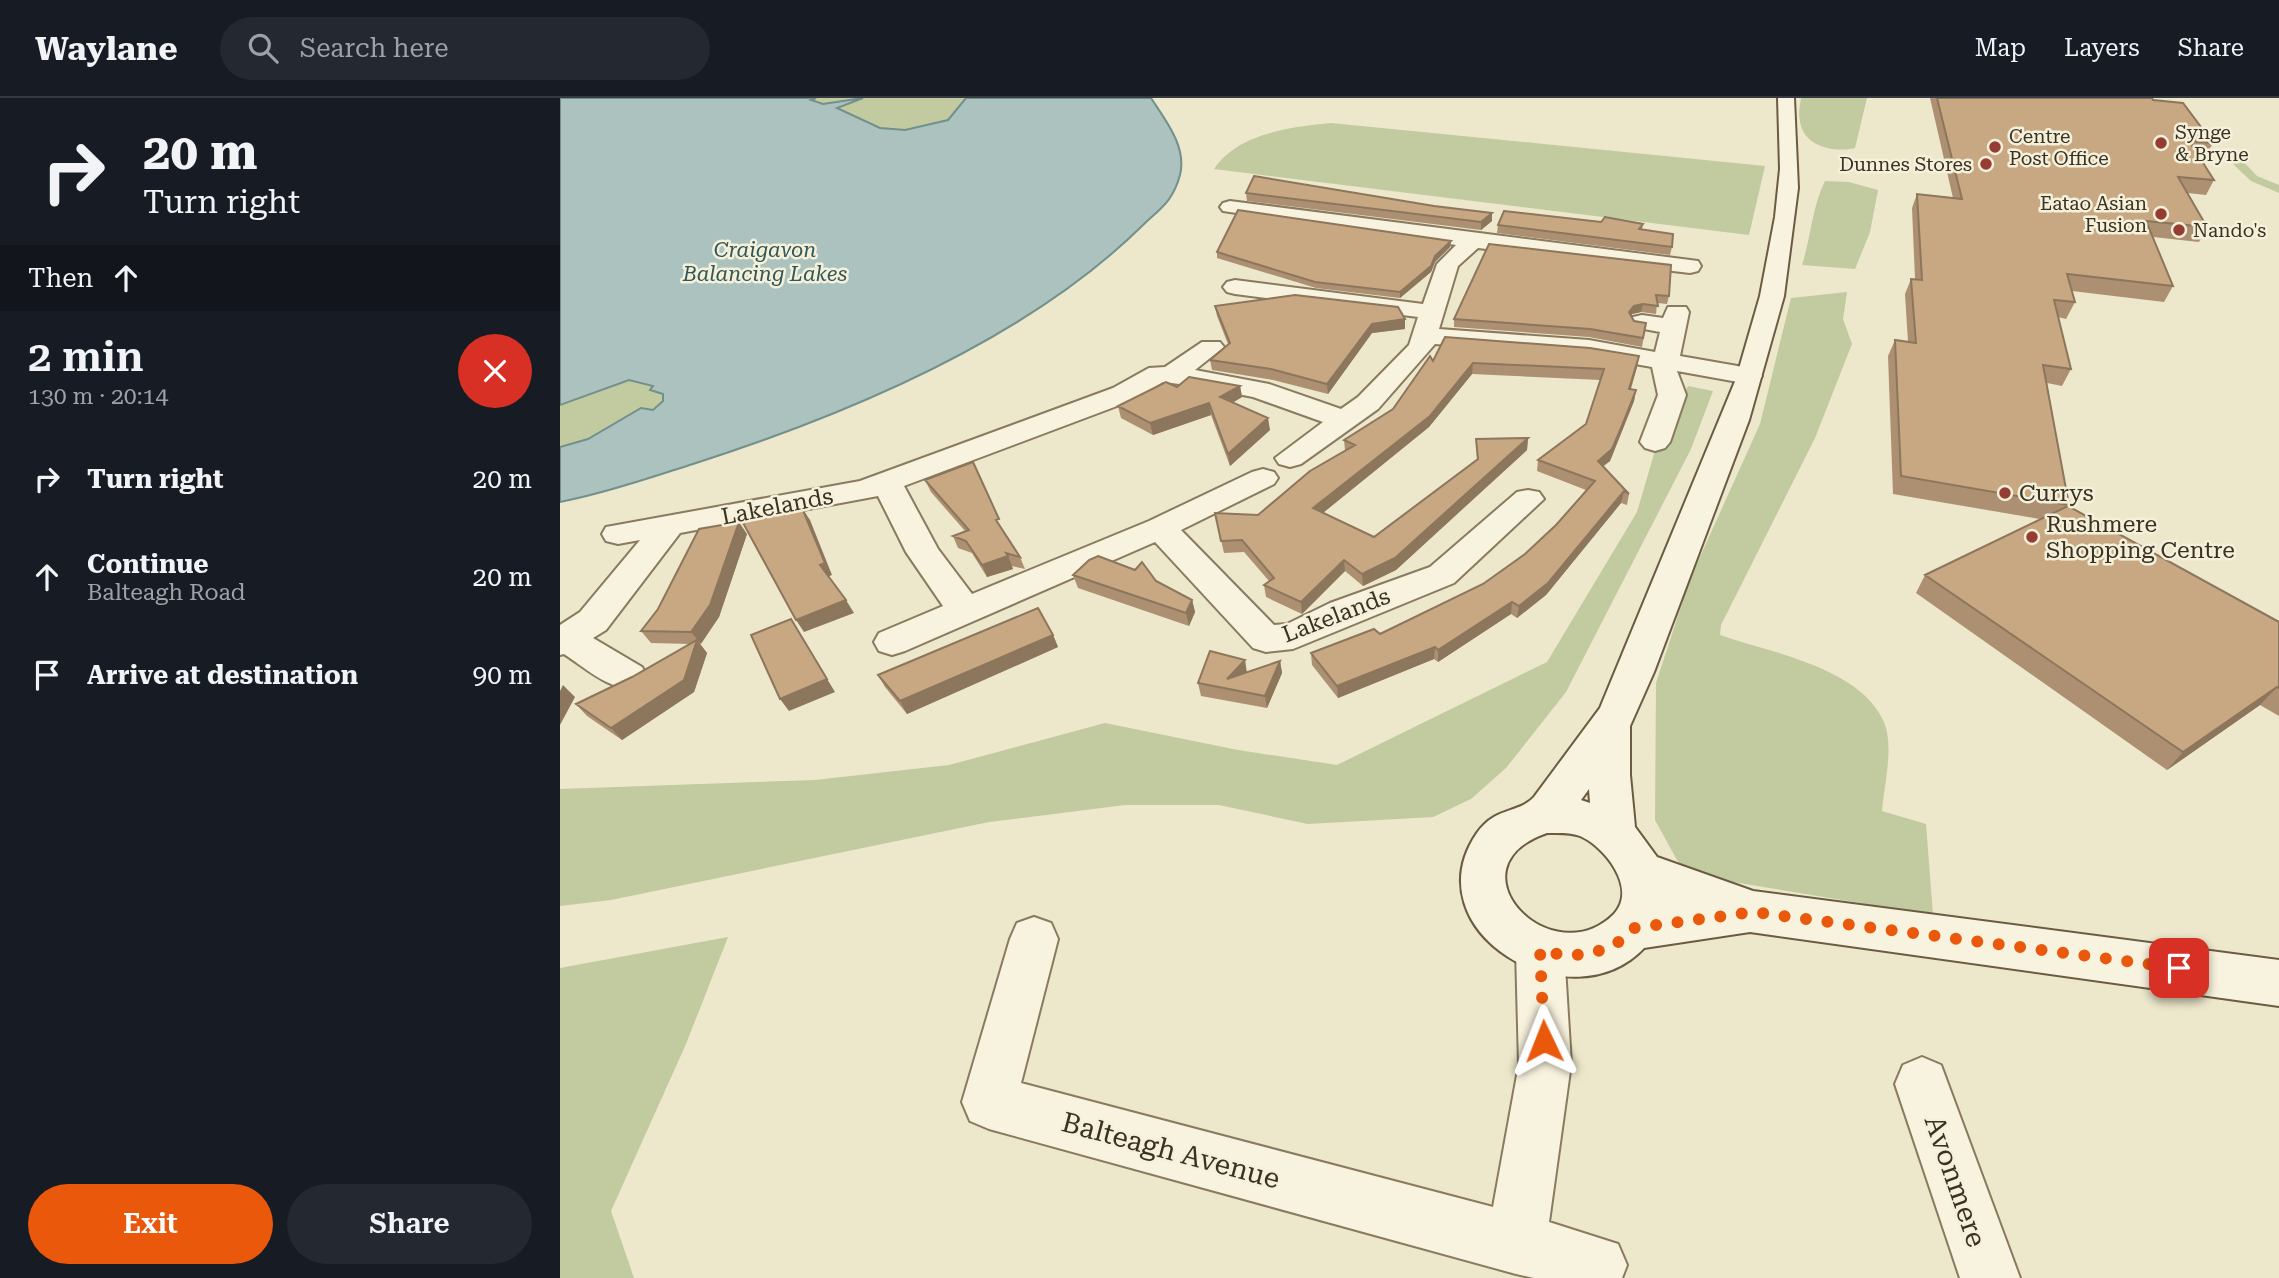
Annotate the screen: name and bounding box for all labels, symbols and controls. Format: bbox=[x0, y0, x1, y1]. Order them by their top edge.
search box bbox=[220, 17, 710, 80]
text: Waylane bbox=[35, 29, 178, 68]
icon: search bbox=[244, 29, 282, 67]
text: Search here bbox=[300, 33, 449, 63]
text: Map bbox=[1975, 34, 2026, 62]
text: Layers bbox=[2064, 34, 2140, 62]
text: Share bbox=[2178, 34, 2244, 62]
place label: Synge & Bryne bbox=[2175, 121, 2249, 166]
text: 20 m bbox=[143, 124, 258, 181]
place label: Centre Post Office bbox=[2009, 125, 2109, 170]
icon: right bbox=[28, 126, 119, 217]
marker: Synge & Bryne bbox=[2153, 135, 2169, 151]
marker: Centre Post Office bbox=[1987, 139, 2003, 155]
place label: Dunnes Stores bbox=[1839, 153, 1972, 176]
marker: Dunnes Stores bbox=[1978, 156, 1994, 172]
text: Turn right bbox=[143, 183, 300, 221]
place label: Eatao Asian Fusion bbox=[2040, 192, 2147, 237]
marker: Eatao Asian Fusion bbox=[2153, 206, 2169, 222]
place label: Nando's bbox=[2193, 219, 2266, 242]
marker: Nando's bbox=[2171, 222, 2187, 238]
water label: Craigavon Balancing Lakes bbox=[682, 238, 848, 286]
icon: ahead bbox=[107, 259, 145, 297]
text: Then bbox=[28, 263, 93, 293]
text: 2 min bbox=[28, 332, 144, 381]
button: close bbox=[458, 334, 532, 408]
text: 130 m · 20:14 bbox=[28, 383, 168, 410]
icon: right bbox=[28, 460, 66, 498]
text: Turn right bbox=[87, 464, 223, 494]
text: 20 m bbox=[473, 464, 532, 494]
place label: Currys bbox=[2019, 480, 2094, 507]
street label: Lakelands bbox=[719, 482, 835, 531]
marker: Currys bbox=[1997, 485, 2013, 501]
place label: Rushmere Shopping Centre bbox=[2046, 511, 2235, 564]
marker: Rushmere Shopping Centre bbox=[2024, 529, 2040, 545]
text: Continue bbox=[87, 549, 209, 579]
icon: ahead bbox=[28, 558, 66, 596]
text: 20 m bbox=[473, 562, 532, 592]
text: Balteagh Road bbox=[87, 579, 245, 606]
street label: Lakelands bbox=[1278, 583, 1394, 648]
icon: arrive bbox=[28, 656, 66, 694]
text: Arrive at destination bbox=[87, 660, 358, 690]
text: 90 m bbox=[473, 660, 532, 690]
pin bbox=[2149, 938, 2209, 998]
icon: arrive bbox=[2160, 949, 2198, 987]
position arrow bbox=[1507, 1004, 1581, 1078]
street label: Balteagh Avenue bbox=[1058, 1105, 1284, 1195]
street label: Avonmere bbox=[1918, 1111, 1993, 1251]
button: Exit bbox=[28, 1184, 273, 1264]
button: Share bbox=[287, 1184, 532, 1264]

